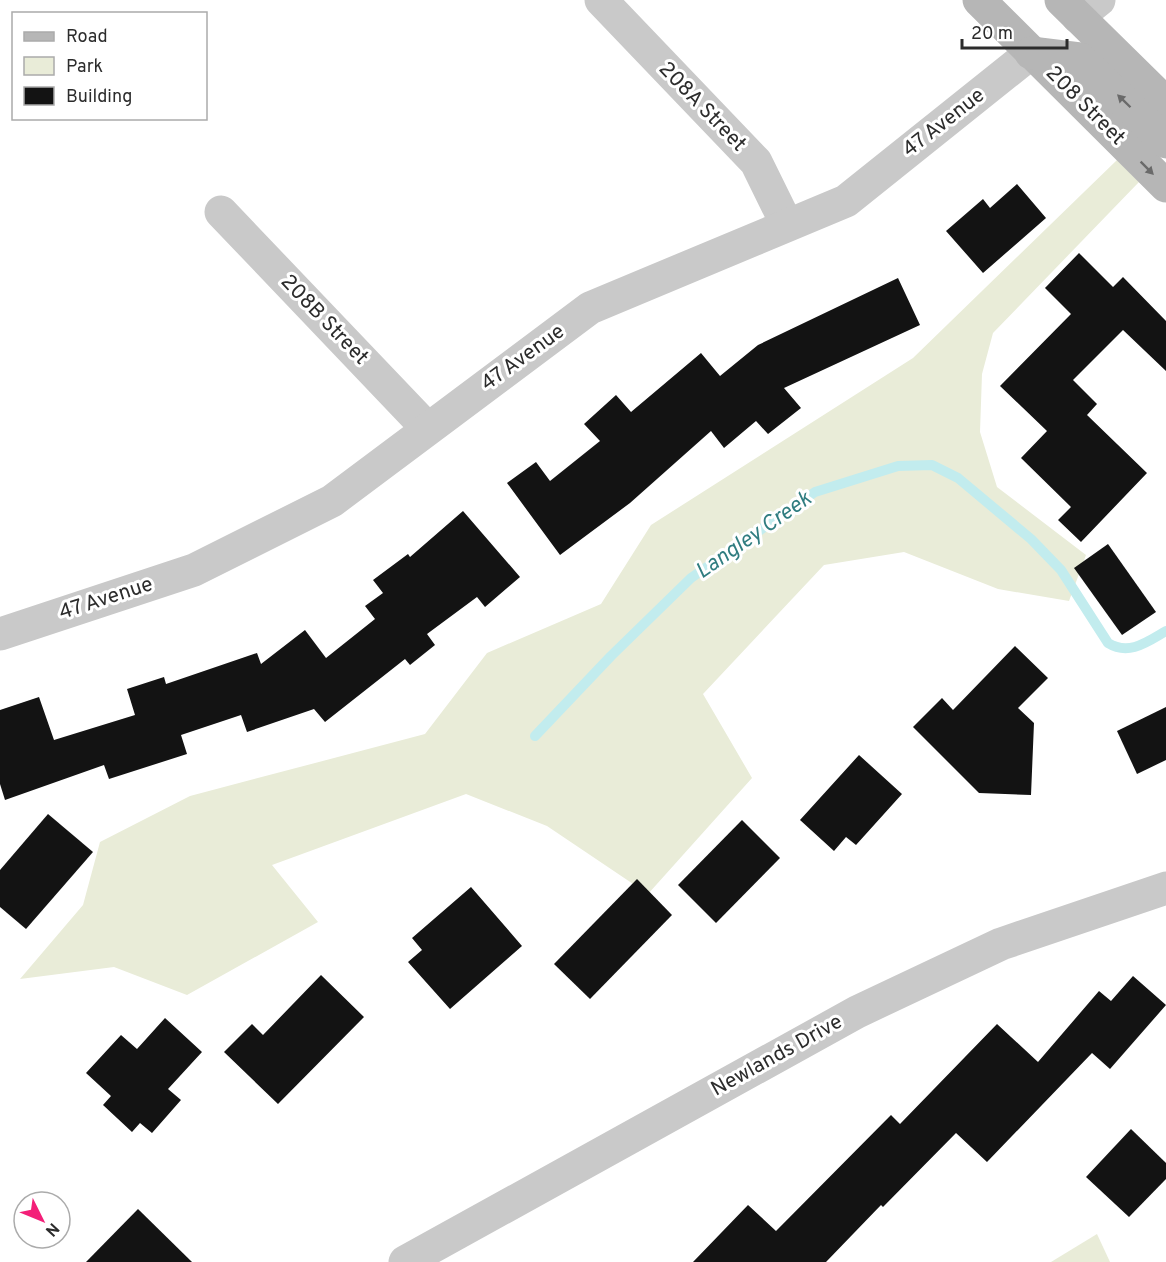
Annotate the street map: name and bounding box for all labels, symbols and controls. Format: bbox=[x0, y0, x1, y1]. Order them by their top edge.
legend bbox=[12, 12, 207, 120]
scale bar bbox=[962, 12, 1067, 50]
text: 20 m bbox=[971, 23, 1013, 46]
text: Road bbox=[66, 26, 108, 49]
text: Park bbox=[66, 56, 103, 79]
street label: 208A Street bbox=[652, 56, 752, 158]
street label: 208 Street bbox=[1039, 60, 1131, 152]
street label: 47 Avenue bbox=[897, 82, 991, 164]
text: Building bbox=[66, 86, 132, 109]
one-way arrow bbox=[1117, 95, 1131, 109]
one-way arrow bbox=[1140, 161, 1155, 175]
street label: 208B Street bbox=[274, 269, 374, 371]
street label: 47 Avenue bbox=[476, 318, 570, 398]
water label: Langley Creek bbox=[691, 486, 818, 586]
street label: 47 Avenue bbox=[56, 571, 156, 627]
street label: Newlands Drive bbox=[706, 1009, 848, 1103]
north arrow bbox=[12, 1190, 72, 1250]
text: N bbox=[40, 1218, 63, 1240]

